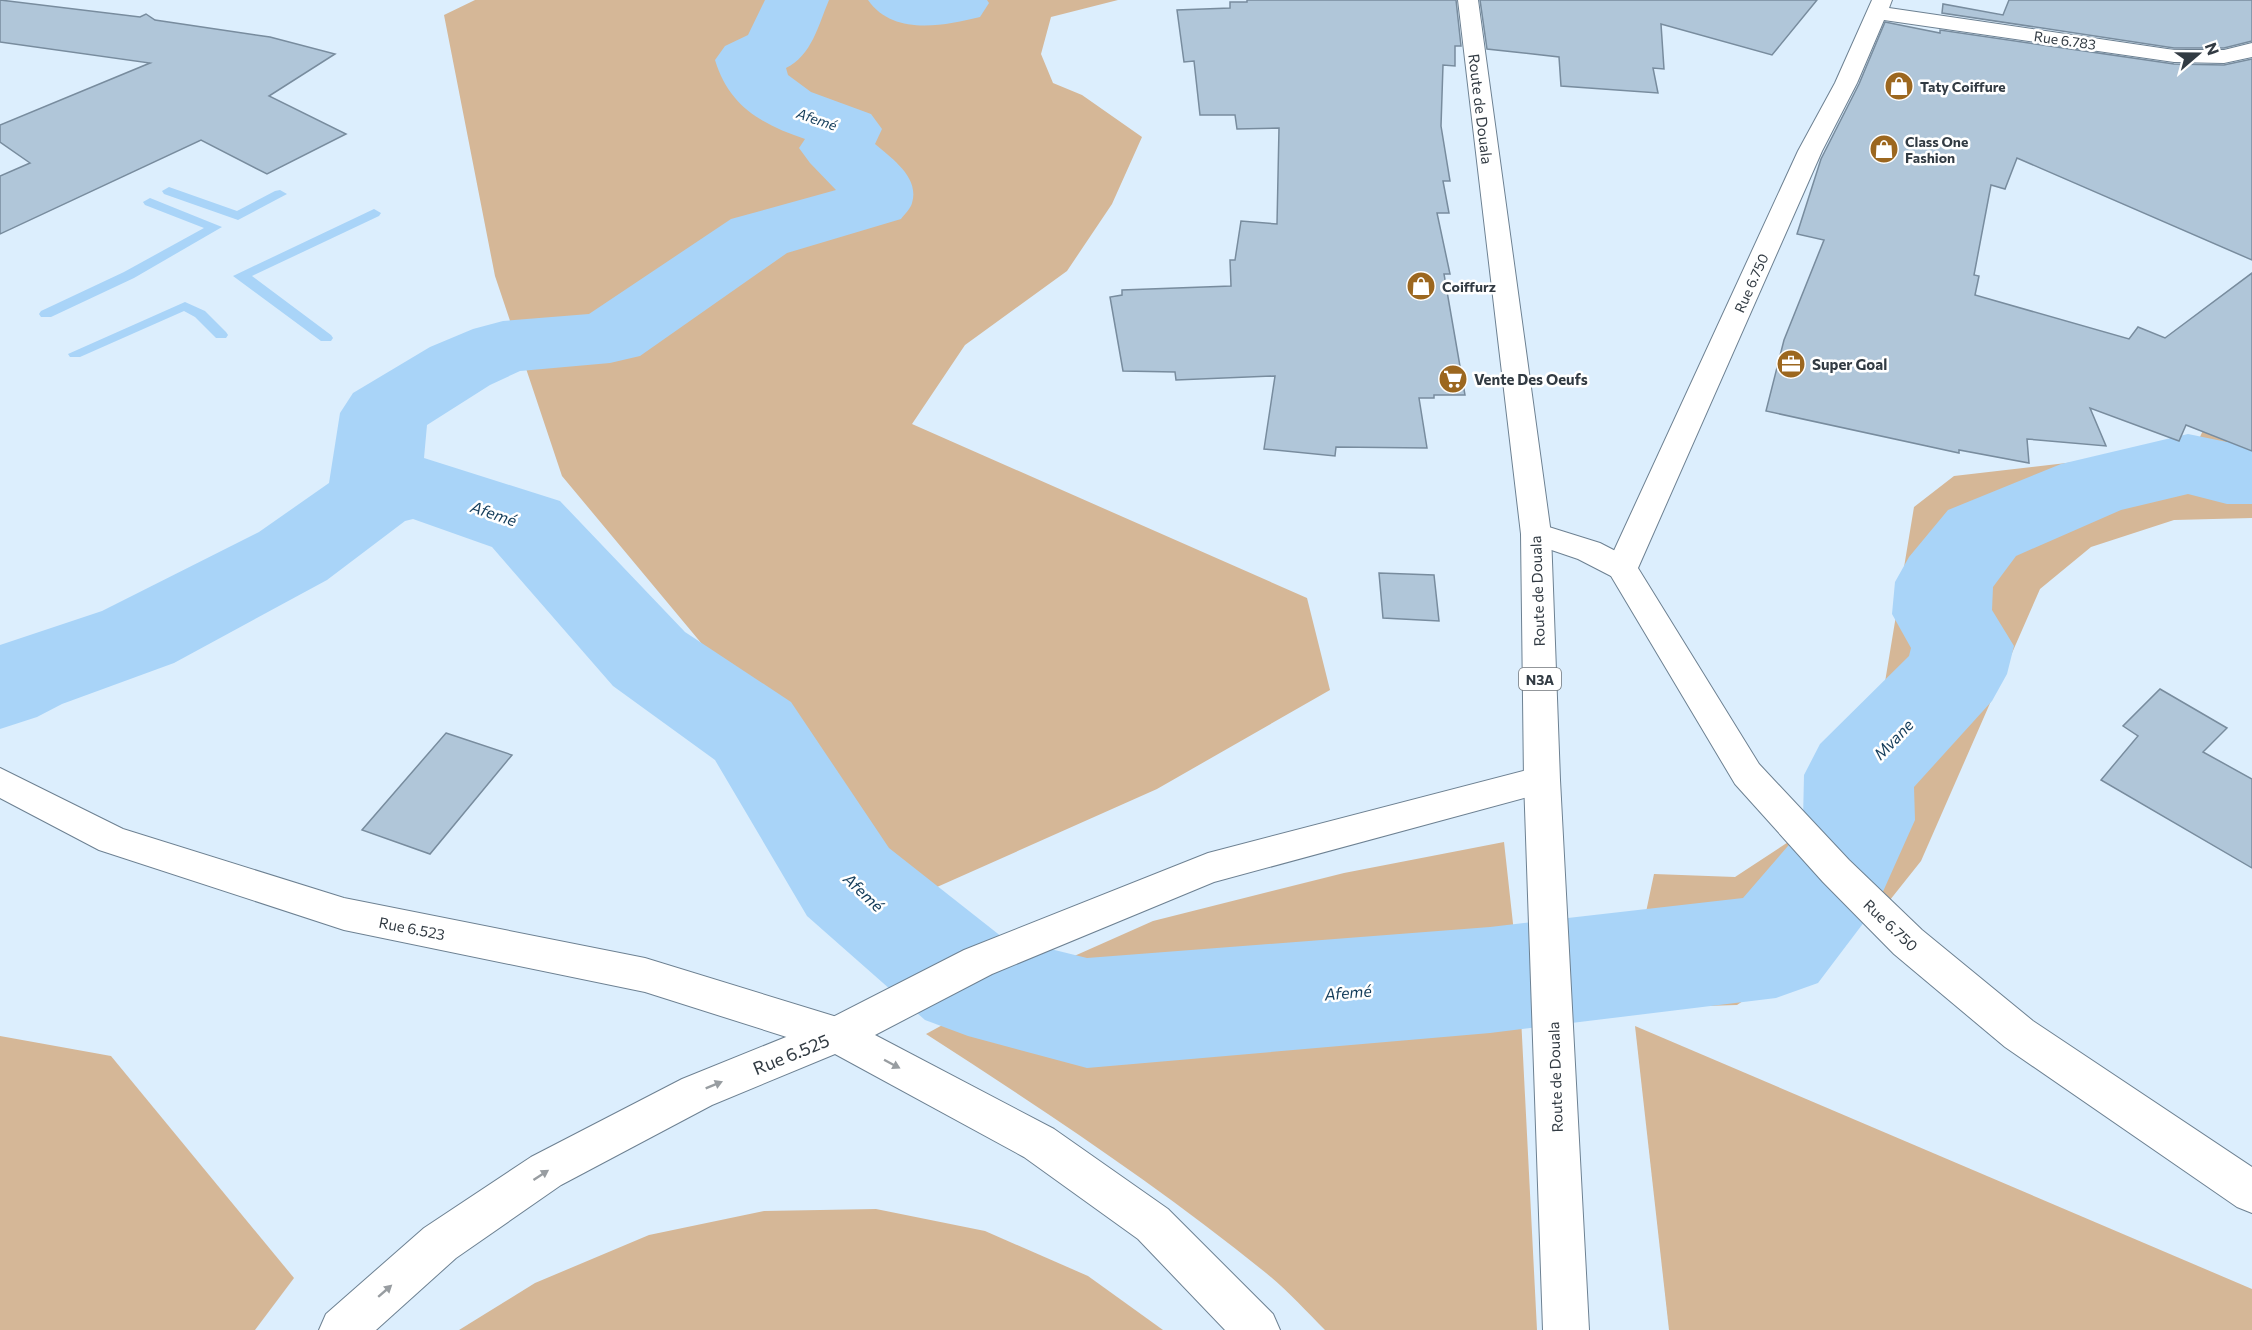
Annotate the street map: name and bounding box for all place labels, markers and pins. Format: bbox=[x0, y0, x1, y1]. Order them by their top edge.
shop icon: Taty Coiffure bbox=[1883, 70, 1915, 102]
place label: Taty Coiffure bbox=[1920, 78, 2006, 95]
shop icon: Class One Fashion bbox=[1868, 133, 1900, 165]
place label: Class One Fashion bbox=[1905, 133, 1968, 166]
shop icon: Coiffurz bbox=[1405, 270, 1437, 302]
place label: Coiffurz bbox=[1442, 278, 1496, 295]
office icon: Super Goal bbox=[1775, 348, 1807, 380]
place label: Super Goal bbox=[1812, 355, 1887, 373]
supermarket icon: Vente Des Oeufs bbox=[1437, 363, 1469, 395]
place label: Vente Des Oeufs bbox=[1474, 370, 1588, 388]

